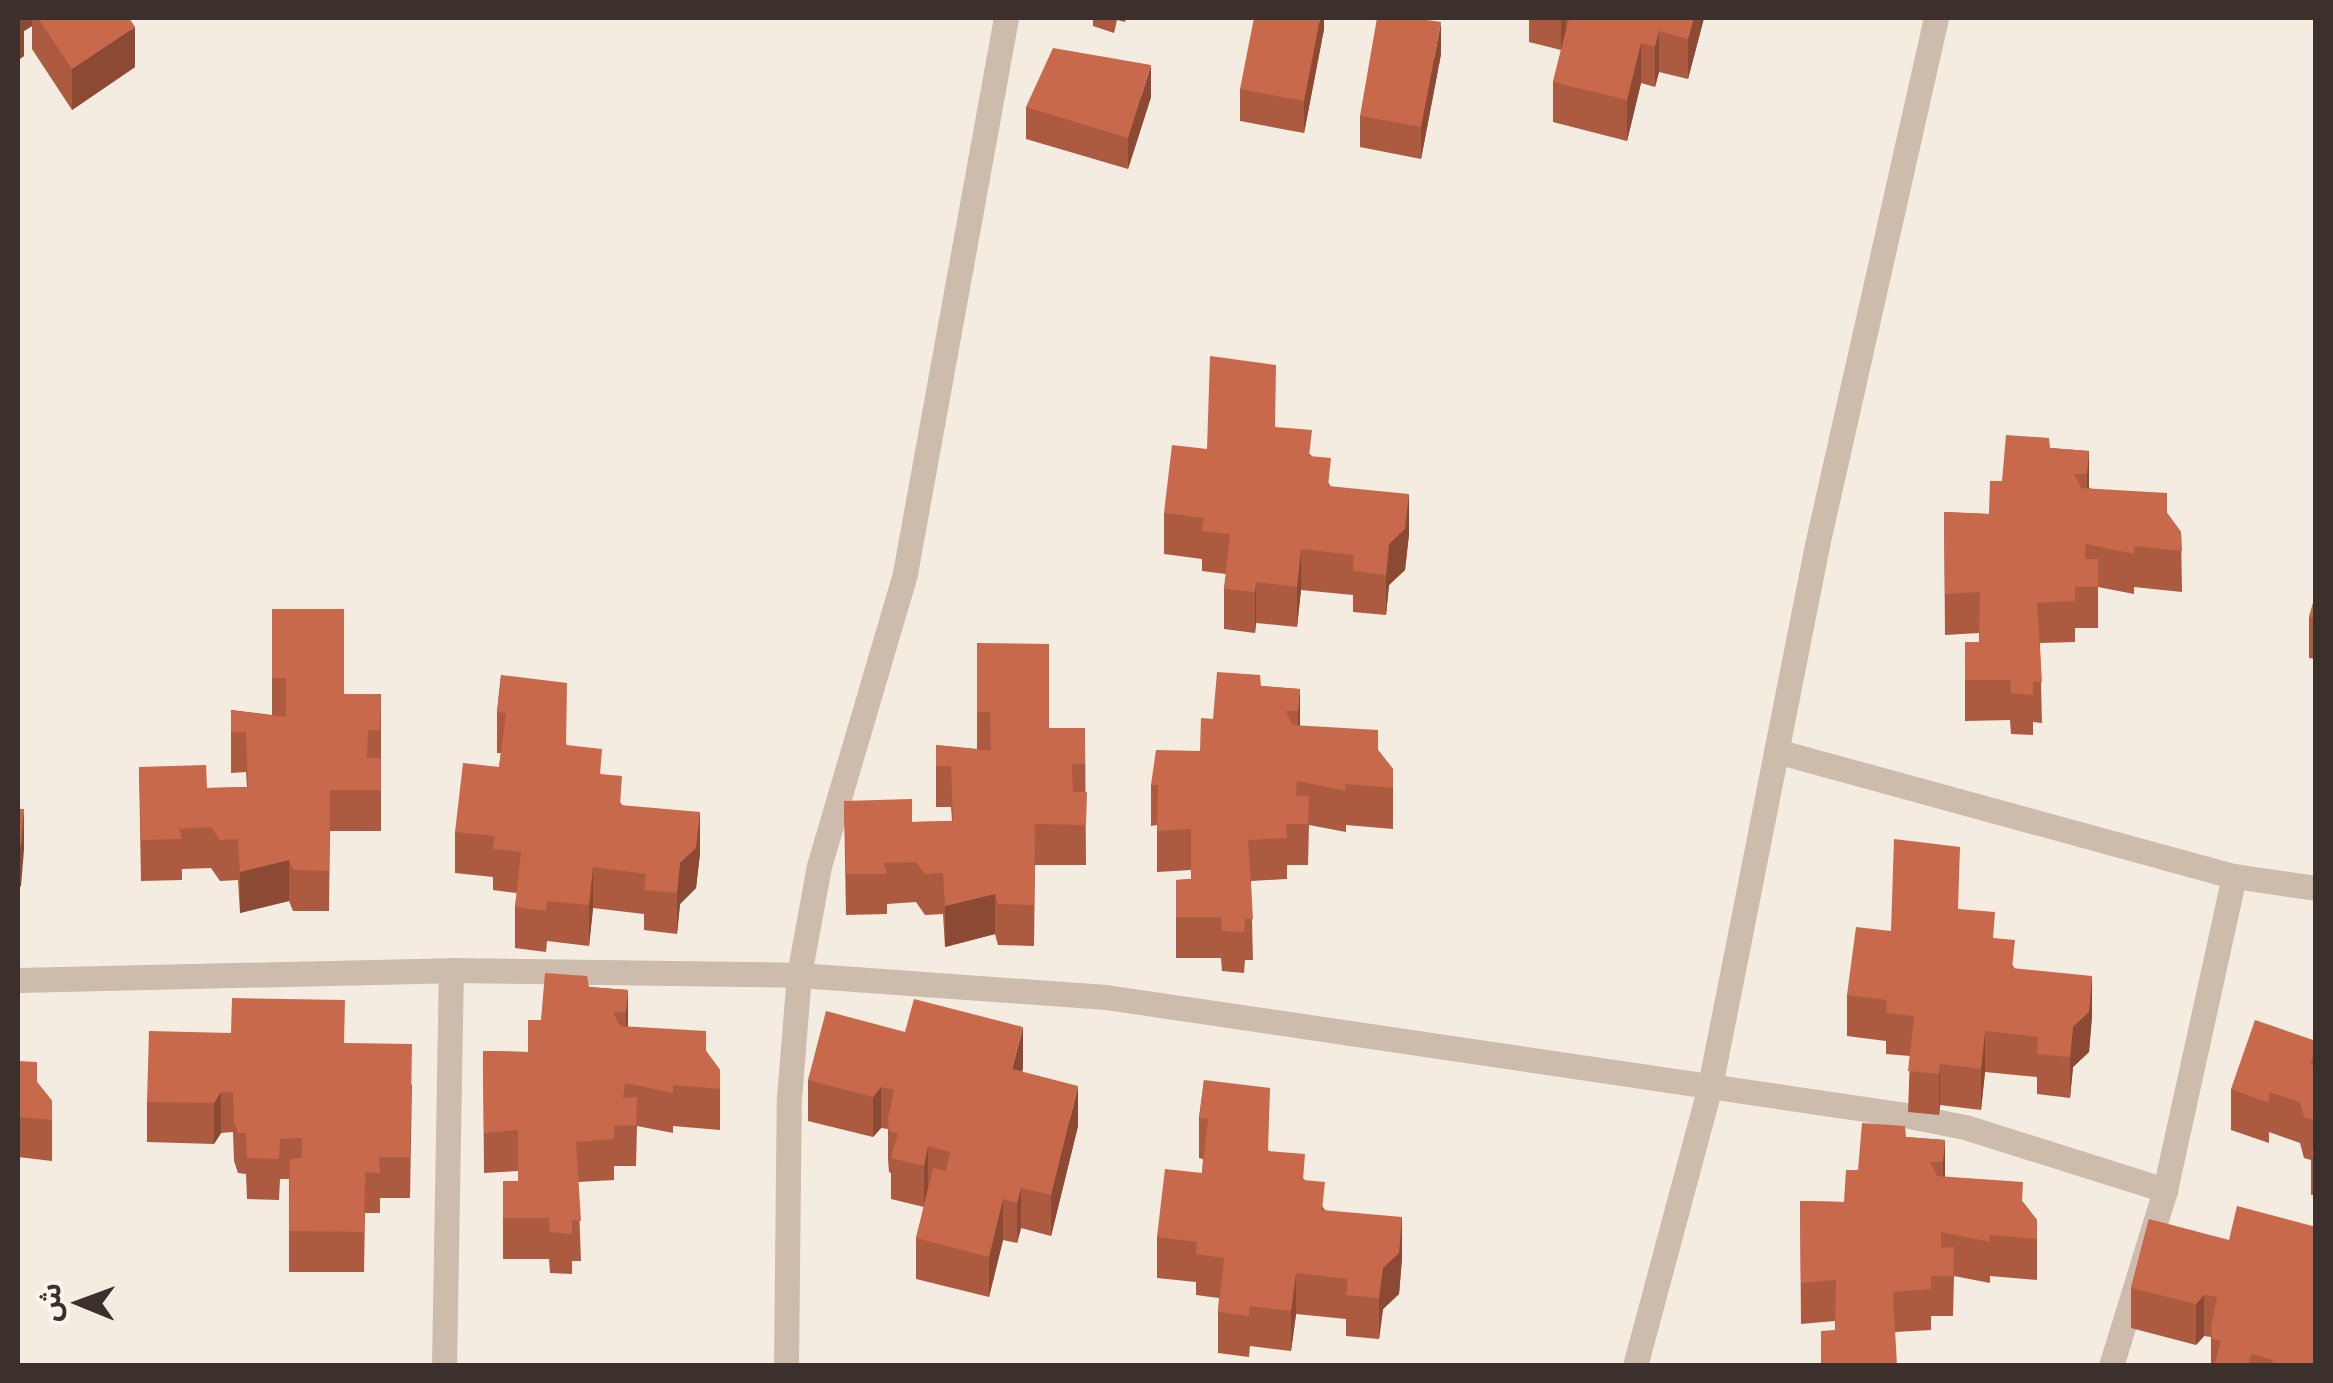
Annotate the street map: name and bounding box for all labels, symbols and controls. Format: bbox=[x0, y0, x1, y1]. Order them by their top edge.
north arrow bbox=[30, 1253, 130, 1353]
text: ش bbox=[31, 1283, 69, 1322]

